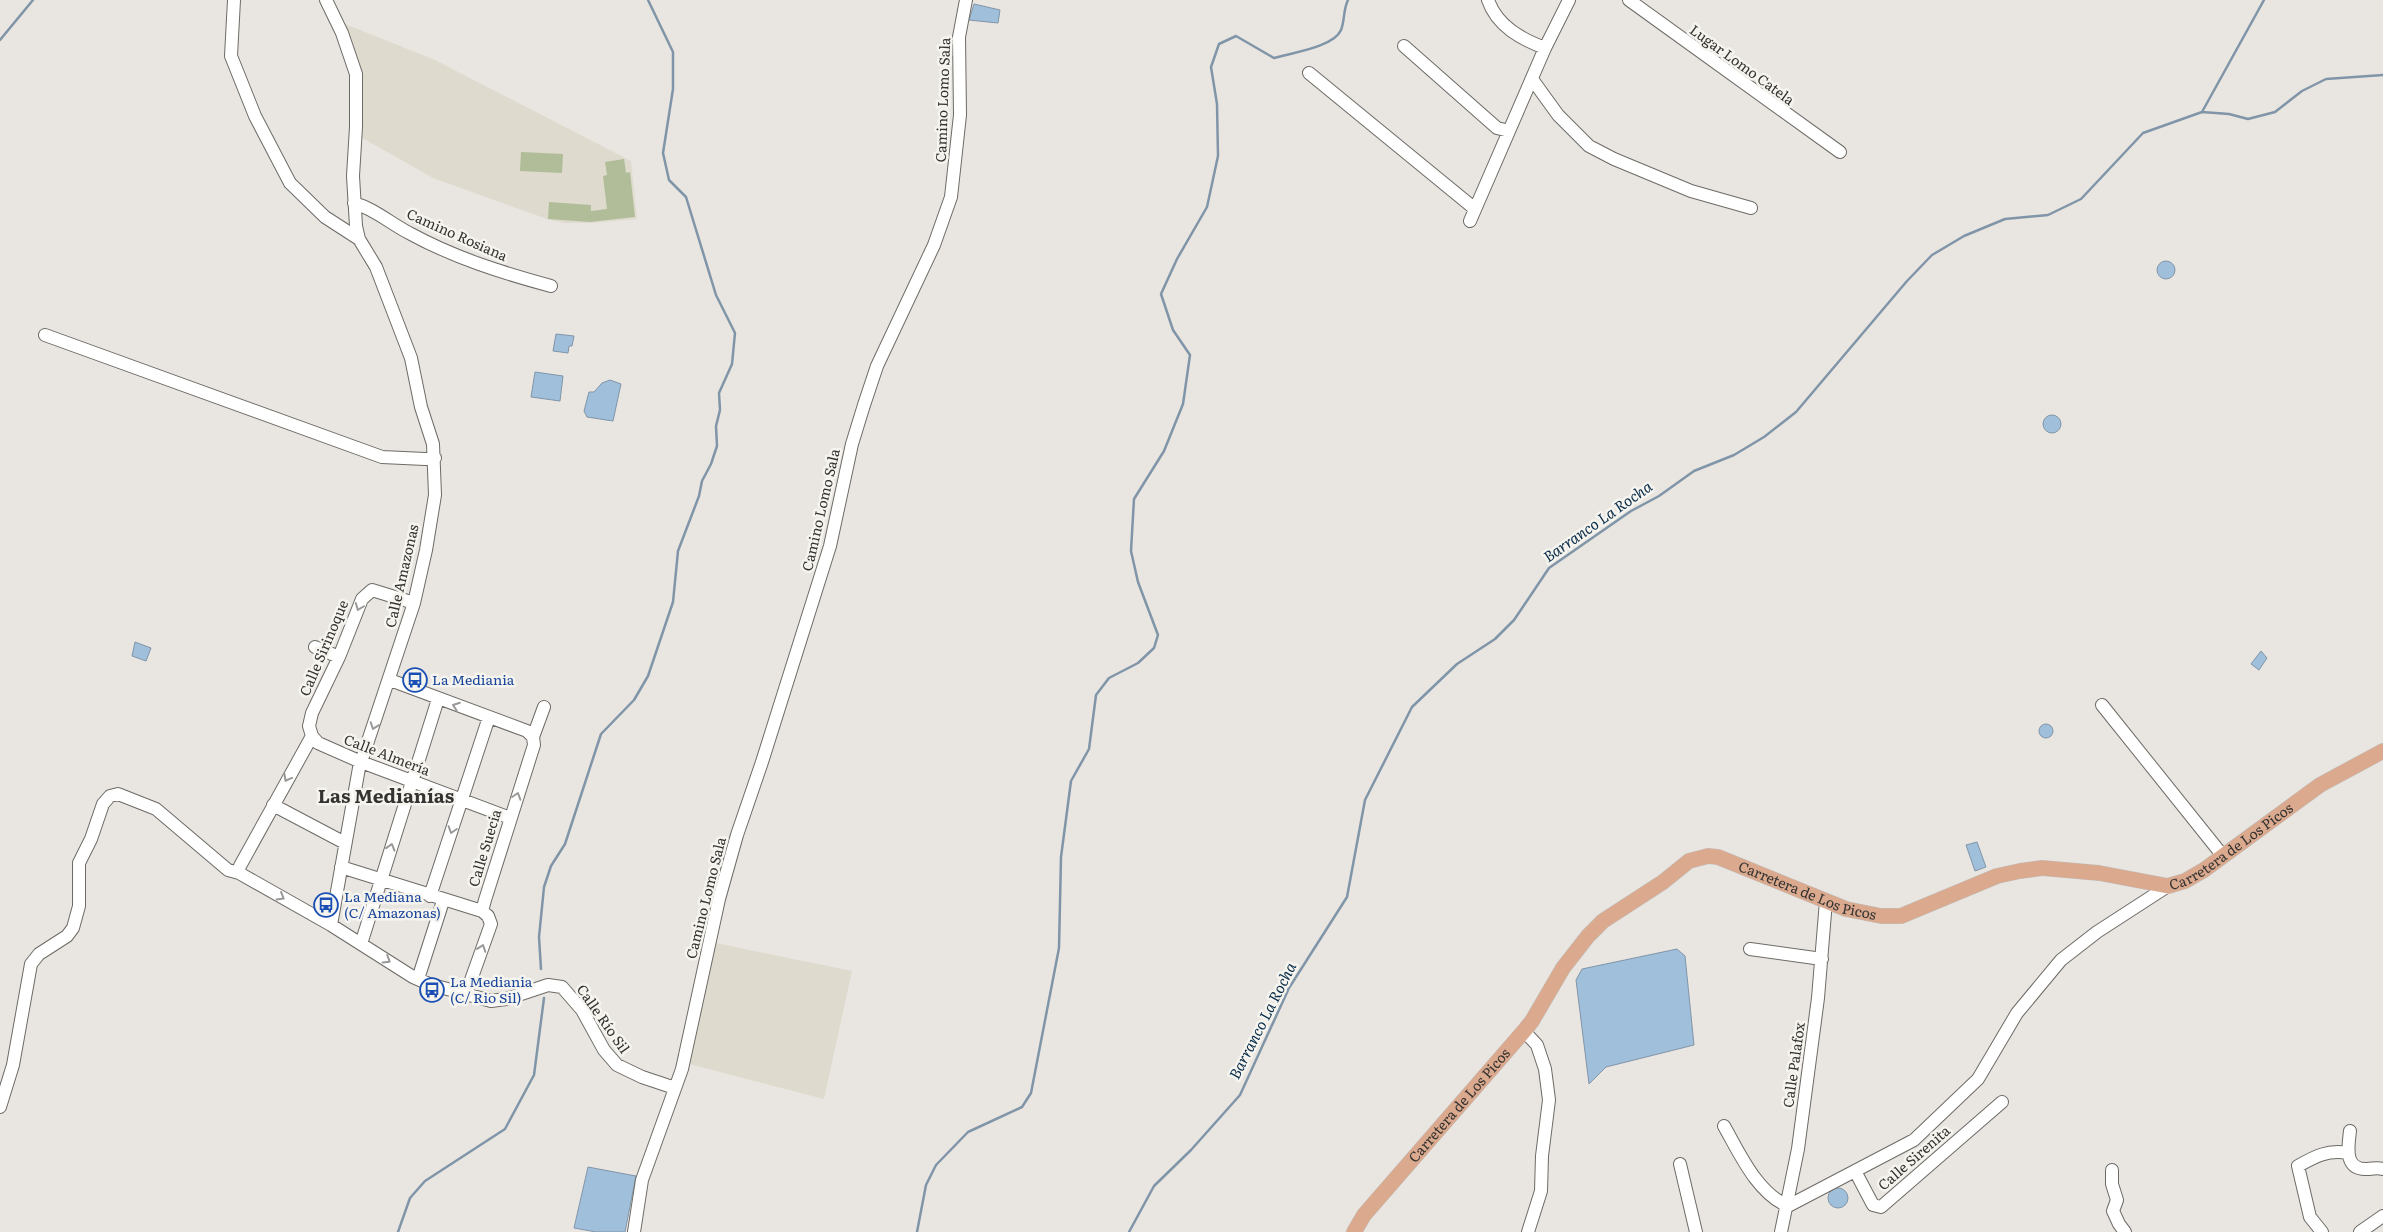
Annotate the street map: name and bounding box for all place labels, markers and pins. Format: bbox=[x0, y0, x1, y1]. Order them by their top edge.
bus stop icon: La Mediania bbox=[402, 667, 428, 693]
place label: La Mediania bbox=[432, 669, 515, 689]
place label: La Mediana (C/ Amazonas) bbox=[344, 886, 441, 922]
bus stop icon: La Mediana (C/ Amazonas) bbox=[313, 892, 339, 918]
place label: La Mediania (C/ Rio Sil) bbox=[450, 971, 533, 1007]
bus stop icon: La Mediania (C/ Rio Sil) bbox=[419, 977, 445, 1003]

